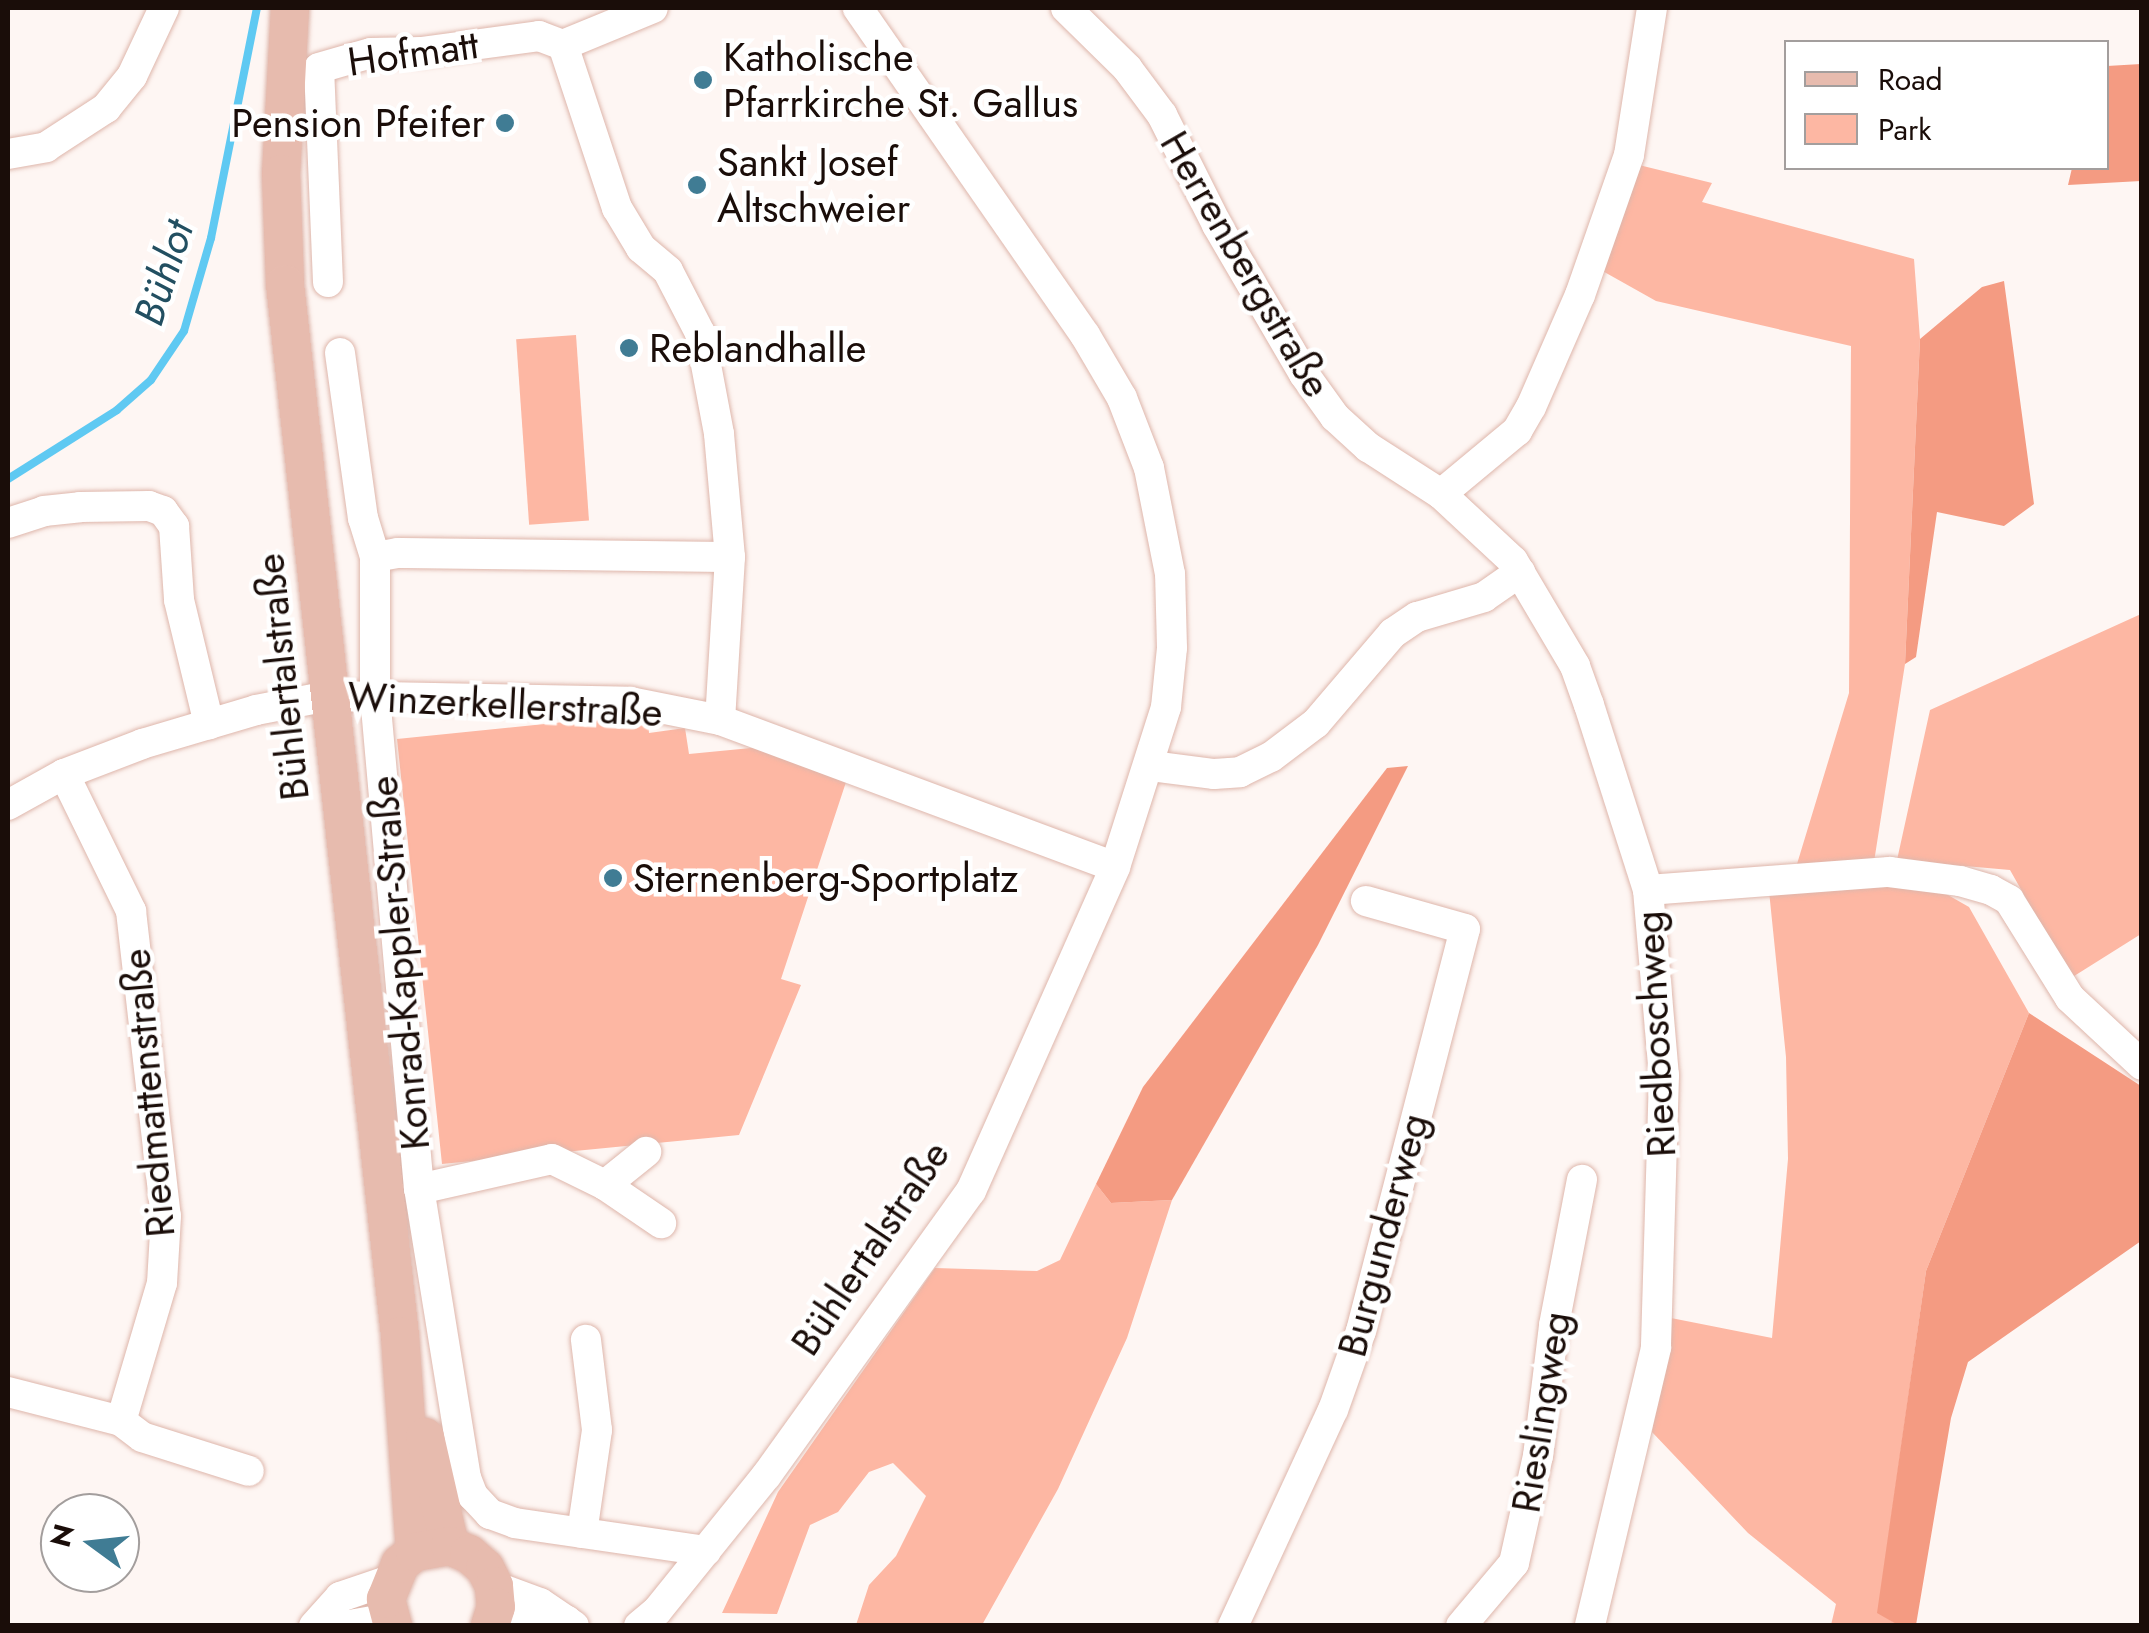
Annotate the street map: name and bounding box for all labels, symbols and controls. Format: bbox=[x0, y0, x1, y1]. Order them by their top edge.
street label: Hofmatt bbox=[345, 20, 481, 86]
place label: Katholische Pfarrkirche St. Gallus bbox=[723, 33, 1078, 127]
legend bbox=[1784, 40, 2109, 170]
text: Road bbox=[1878, 58, 1943, 101]
marker: Katholische Pfarrkirche St. Gallus bbox=[692, 69, 714, 91]
place label: Pension Pfeifer bbox=[231, 99, 485, 147]
text: Park bbox=[1878, 108, 1931, 151]
marker: Pension Pfeifer bbox=[494, 112, 516, 134]
street label: Herrenbergstraße bbox=[1151, 123, 1341, 405]
place label: Sankt Josef Altschweier bbox=[717, 138, 910, 232]
marker: Sankt Josef Altschweier bbox=[686, 174, 708, 196]
water label: Bühlot bbox=[124, 214, 204, 332]
place label: Reblandhalle bbox=[649, 324, 866, 372]
marker: Reblandhalle bbox=[618, 337, 640, 359]
street label: Bühlertalstraße bbox=[245, 551, 319, 803]
street label: Winzerkellerstraße bbox=[346, 672, 664, 736]
street label: Konrad-Kappler-Straße bbox=[359, 774, 439, 1152]
place label: Sternenberg-Sportplatz bbox=[633, 854, 1018, 902]
marker: Sternenberg-Sportplatz bbox=[602, 867, 624, 889]
street label: Riedboschweg bbox=[1625, 909, 1685, 1159]
street label: Riedmattenstraße bbox=[111, 947, 185, 1239]
street label: Burgunderweg bbox=[1328, 1108, 1438, 1362]
street label: Bühlertalstraße bbox=[781, 1132, 959, 1364]
street label: Rieslingweg bbox=[1501, 1308, 1581, 1516]
north arrow bbox=[40, 1493, 140, 1593]
text: N bbox=[40, 1520, 85, 1552]

